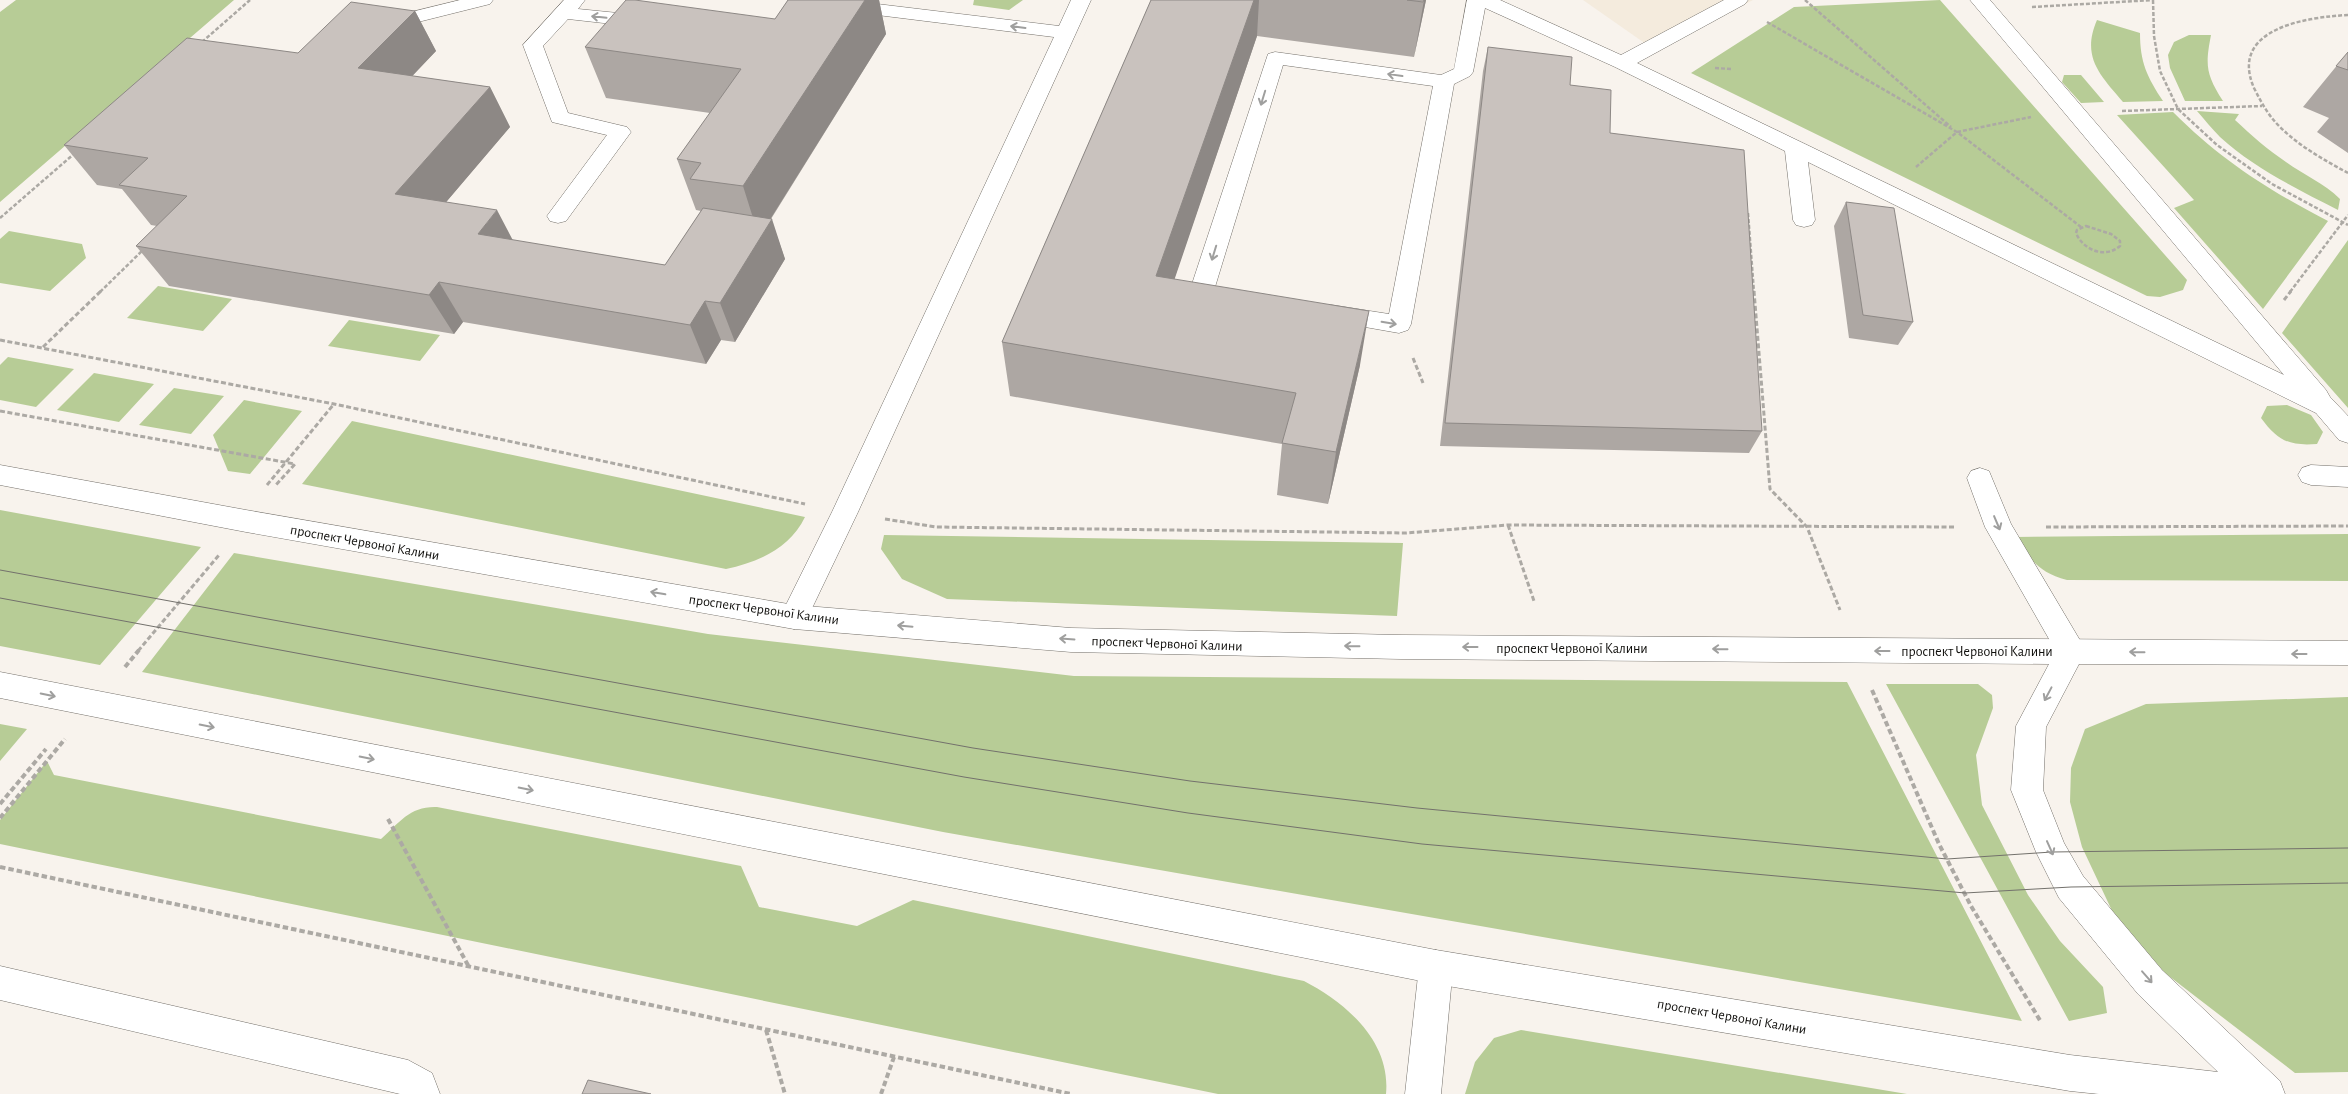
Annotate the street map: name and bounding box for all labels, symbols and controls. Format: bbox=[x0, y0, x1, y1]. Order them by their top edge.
one-way arrow bbox=[591, 12, 607, 21]
one-way arrow bbox=[1010, 22, 1026, 32]
one-way arrow bbox=[1388, 69, 1404, 79]
one-way arrow bbox=[1257, 89, 1267, 105]
one-way arrow bbox=[1209, 244, 1218, 260]
one-way arrow bbox=[1381, 318, 1397, 328]
one-way arrow bbox=[1993, 515, 2003, 530]
street label: проспект Червоної Калини bbox=[289, 523, 441, 563]
one-way arrow bbox=[650, 587, 666, 597]
street label: проспект Червоної Калини bbox=[688, 593, 840, 627]
one-way arrow bbox=[898, 622, 914, 631]
street label: проспект Червоної Калини bbox=[1091, 634, 1243, 654]
one-way arrow bbox=[1060, 635, 1076, 644]
one-way arrow bbox=[1345, 641, 1361, 651]
one-way arrow bbox=[1462, 642, 1478, 652]
street label: проспект Червоної Калини bbox=[1496, 642, 1648, 656]
one-way arrow bbox=[1712, 644, 1728, 654]
street label: проспект Червоної Калини bbox=[1901, 645, 2053, 659]
one-way arrow bbox=[1874, 646, 1890, 655]
one-way arrow bbox=[2129, 647, 2146, 657]
one-way arrow bbox=[2292, 649, 2308, 659]
one-way arrow bbox=[2043, 686, 2052, 701]
one-way arrow bbox=[39, 690, 55, 700]
one-way arrow bbox=[199, 722, 215, 731]
one-way arrow bbox=[358, 753, 374, 763]
one-way arrow bbox=[518, 785, 534, 794]
one-way arrow bbox=[2047, 840, 2056, 855]
one-way arrow bbox=[2141, 971, 2152, 984]
street label: проспект Червоної Калини bbox=[1656, 997, 1808, 1037]

